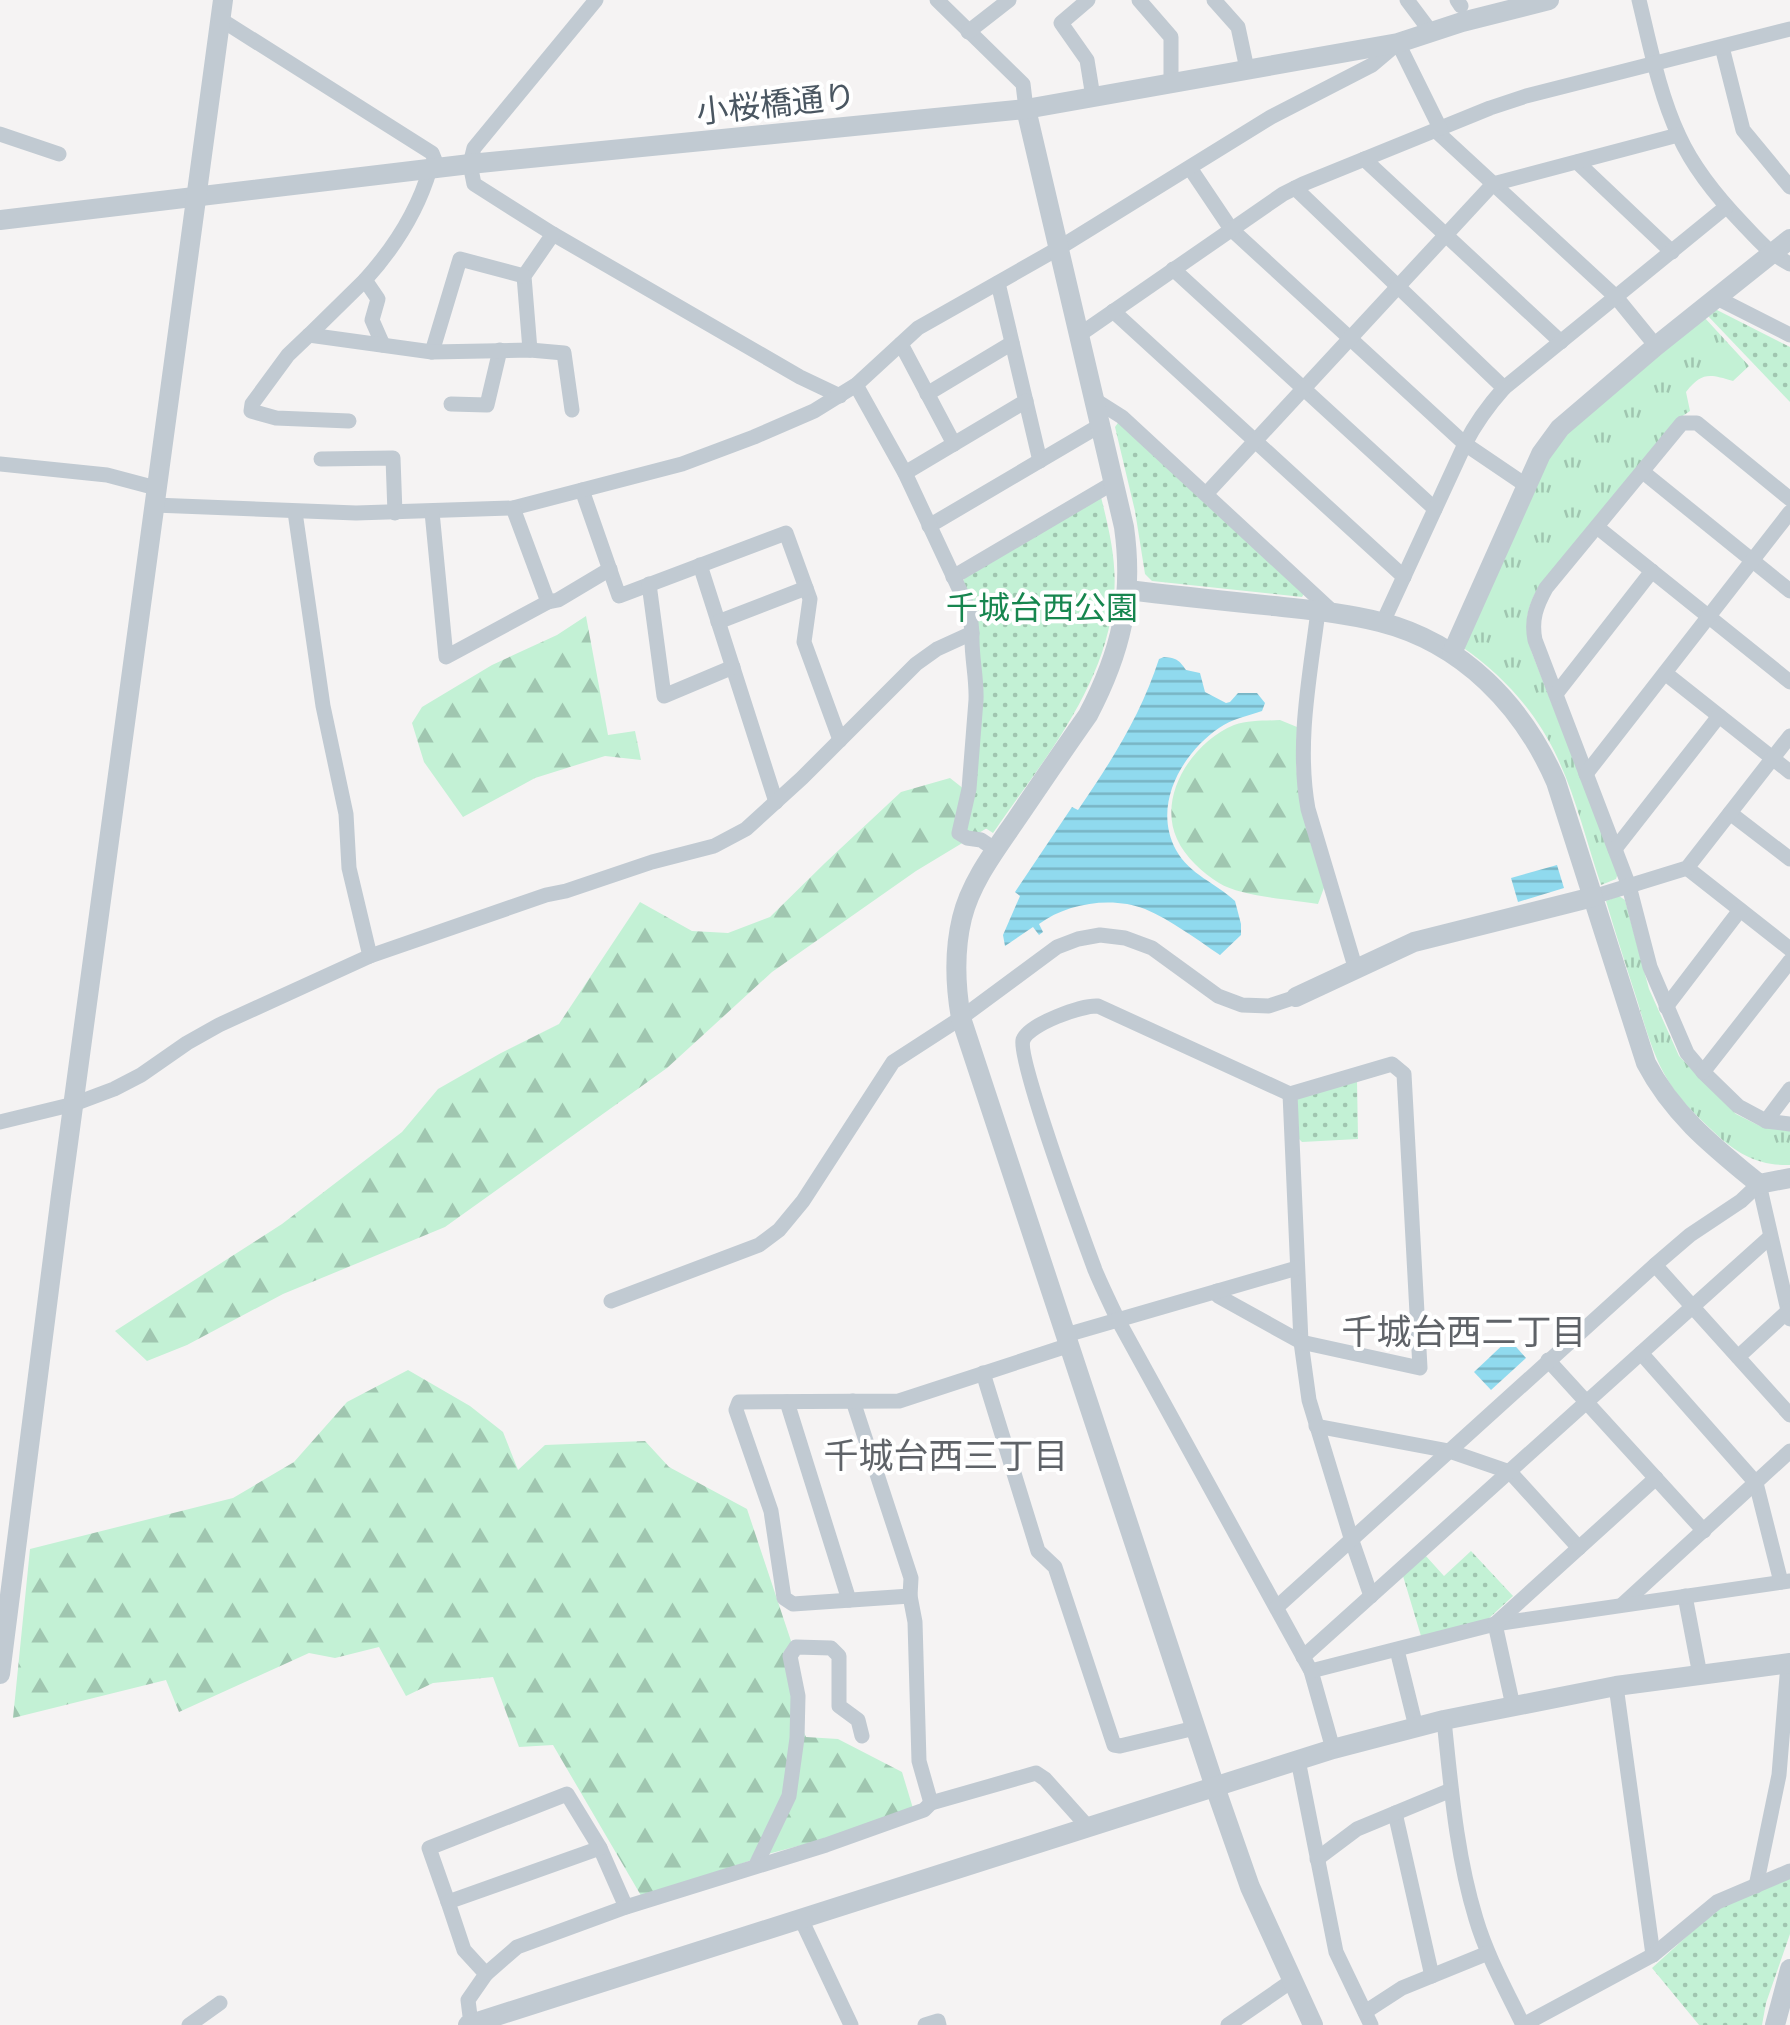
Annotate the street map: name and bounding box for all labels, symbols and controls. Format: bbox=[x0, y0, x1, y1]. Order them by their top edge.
street label: 小桜橋通り bbox=[694, 74, 858, 132]
park label: 千城台西公園 bbox=[946, 586, 1138, 628]
district label: 千城台西二丁目 bbox=[1341, 1308, 1587, 1354]
district label: 千城台西三丁目 bbox=[823, 1432, 1069, 1478]

